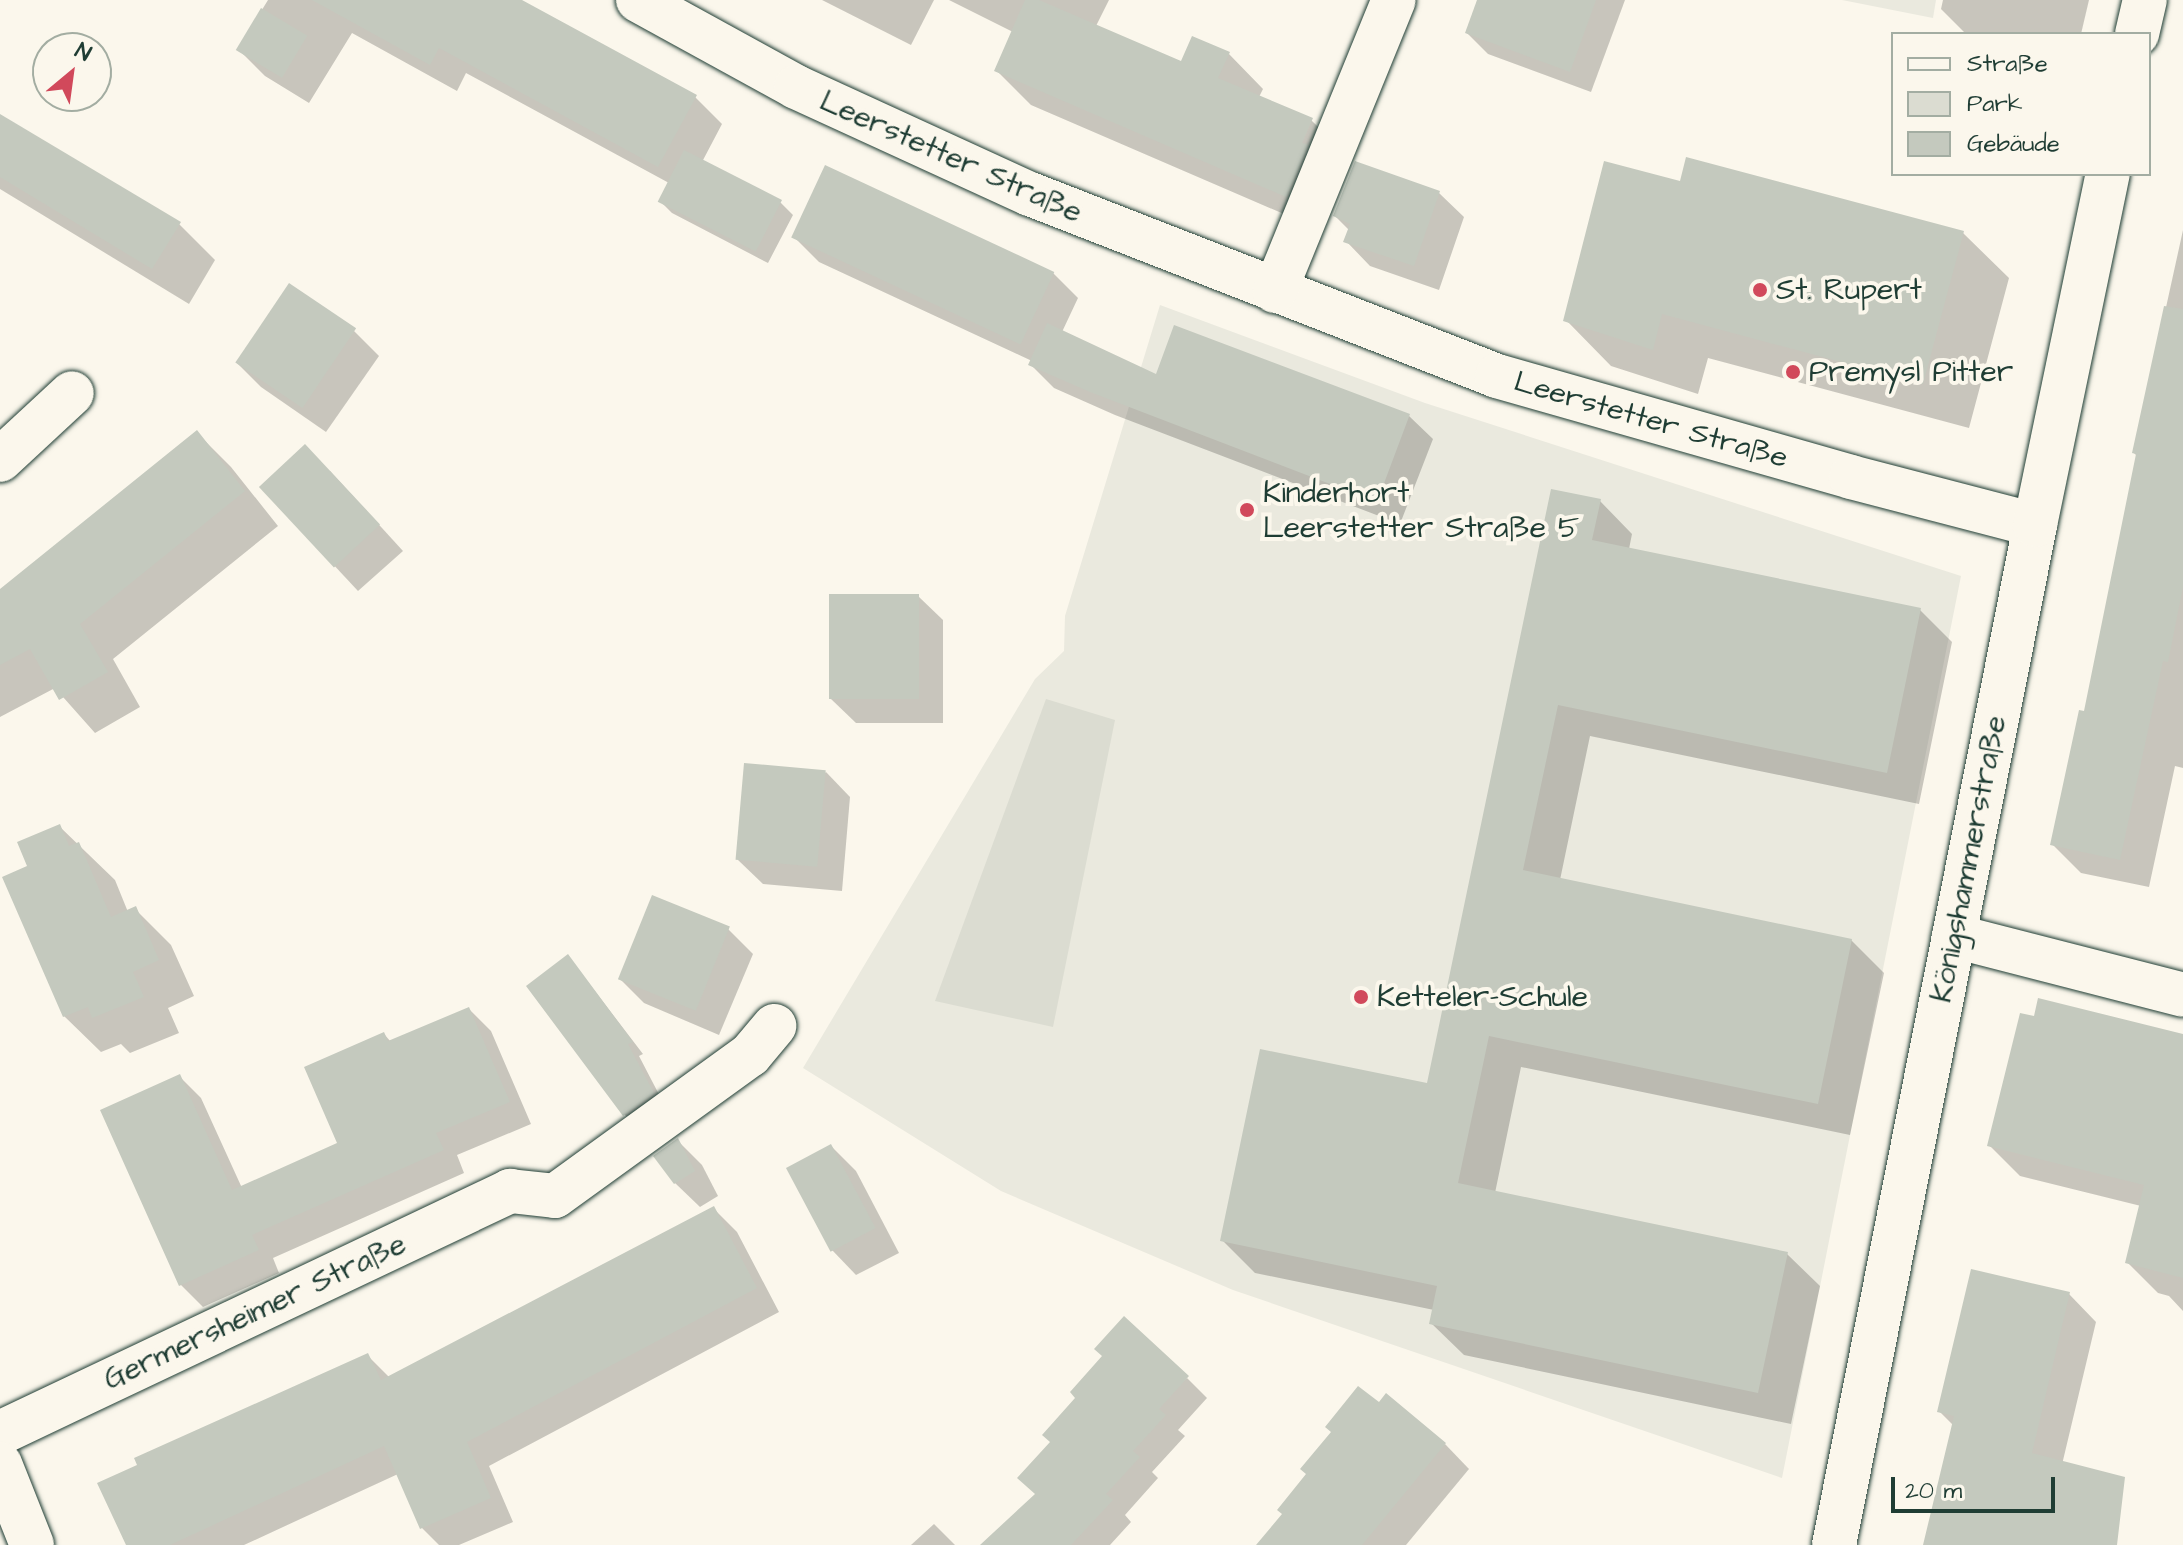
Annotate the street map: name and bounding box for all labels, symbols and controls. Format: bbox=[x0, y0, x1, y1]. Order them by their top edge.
north arrow bbox=[32, 32, 112, 112]
legend bbox=[1891, 32, 2151, 176]
text: N bbox=[69, 35, 96, 69]
text: Straße bbox=[1967, 47, 2048, 81]
street label: Leerstetter Straße bbox=[814, 83, 1088, 231]
text: Park bbox=[1967, 87, 2023, 121]
text: Gebäude bbox=[1967, 127, 2060, 161]
place label: St. Rupert bbox=[1776, 272, 1922, 308]
marker: St. Rupert bbox=[1751, 281, 1769, 299]
place label: Premysl Pitter bbox=[1809, 354, 2013, 390]
marker: Premysl Pitter bbox=[1784, 363, 1802, 381]
street label: Leerstetter Straße bbox=[1510, 364, 1792, 476]
place label: Kinderhort Leerstetter Straße 5 bbox=[1263, 475, 1579, 546]
marker: Kinderhort Leerstetter Straße 5 bbox=[1238, 501, 1256, 519]
street label: Königshammerstraße bbox=[1924, 713, 2014, 1005]
place label: Ketteler-Schule bbox=[1377, 979, 1588, 1015]
marker: Ketteler-Schule bbox=[1352, 988, 1370, 1006]
street label: Germersheimer Straße bbox=[98, 1226, 412, 1398]
scale bar bbox=[1895, 1461, 2059, 1511]
text: 20 m bbox=[1905, 1474, 1962, 1508]

